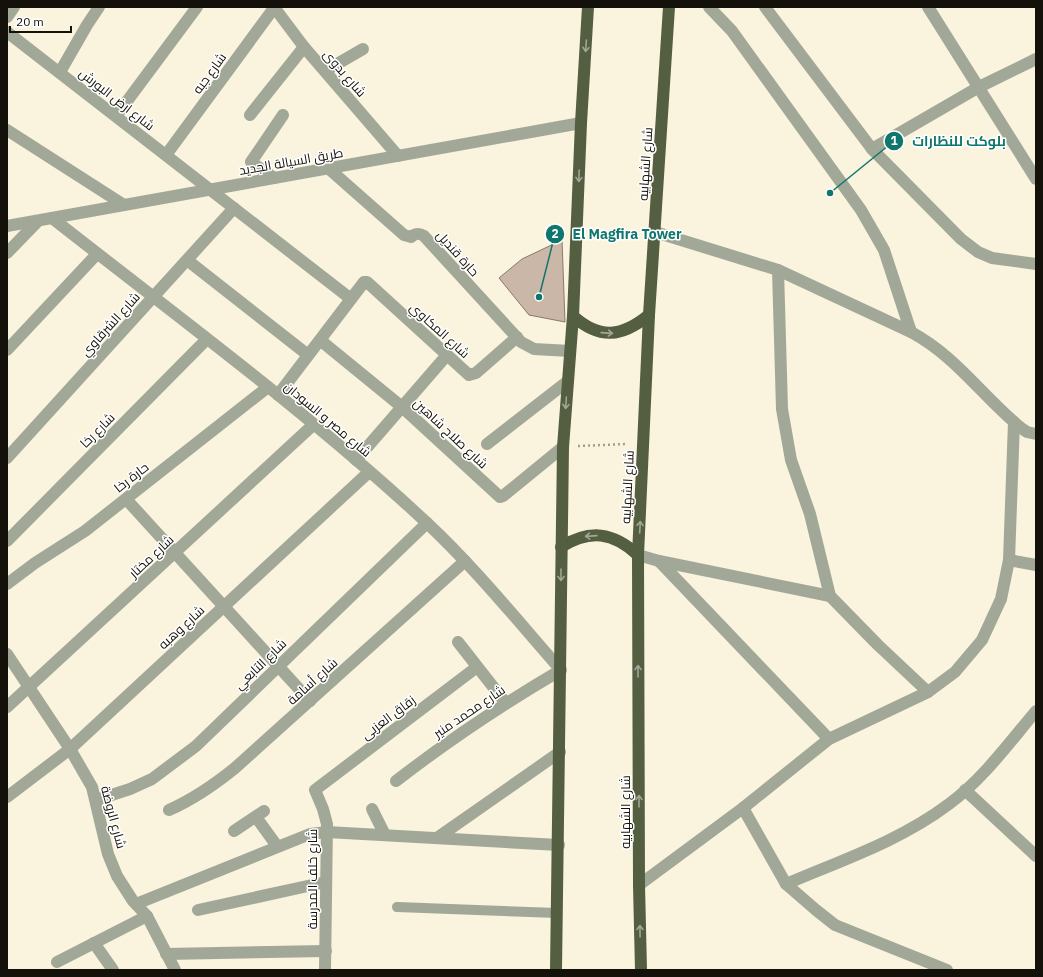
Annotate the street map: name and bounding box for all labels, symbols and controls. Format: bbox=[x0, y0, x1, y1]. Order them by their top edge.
scale bar bbox=[10, 8, 71, 34]
text: 20 m bbox=[16, 14, 44, 29]
one-way arrow bbox=[582, 39, 589, 52]
street label: شارع بدوى bbox=[319, 46, 370, 101]
street label: شارع جبه bbox=[189, 49, 230, 97]
street label: شارع ارض البورش bbox=[75, 65, 158, 134]
street label: شارع الشهابيه bbox=[634, 127, 657, 201]
callout: بلوكت للنظارات bbox=[884, 128, 1014, 154]
text: بلوكت للنظارات bbox=[912, 132, 1006, 150]
text: 1 bbox=[890, 133, 898, 148]
street label: طريق السيالة الجديد bbox=[238, 144, 344, 179]
one-way arrow bbox=[575, 169, 582, 182]
callout: El Magfira Tower bbox=[545, 221, 690, 247]
text: El Magfira Tower bbox=[572, 225, 682, 243]
text: 2 bbox=[551, 226, 559, 241]
street label: حارة قنديل bbox=[432, 227, 483, 280]
street label: شارع الشرقاوي bbox=[77, 289, 145, 361]
street label: شارع المكاوي bbox=[405, 299, 473, 363]
one-way arrow bbox=[600, 329, 613, 336]
street label: شارع مصر و السودان bbox=[281, 378, 375, 461]
street label: شارع صلاح شاهين bbox=[410, 394, 492, 472]
one-way arrow bbox=[563, 396, 570, 409]
street label: شارع رخا bbox=[76, 409, 118, 451]
street label: شارع الشهابيه bbox=[617, 450, 638, 524]
street label: حارة رخا bbox=[110, 459, 152, 496]
one-way arrow bbox=[636, 521, 643, 534]
street label: شارع مختار bbox=[125, 531, 177, 582]
one-way arrow bbox=[585, 532, 598, 539]
one-way arrow bbox=[557, 568, 565, 581]
street label: شارع وهبه bbox=[155, 602, 208, 653]
street label: شارع التابعي bbox=[231, 635, 291, 695]
street label: شارع أسامة bbox=[284, 654, 341, 708]
one-way arrow bbox=[634, 665, 642, 678]
street label: شارع محمد منير bbox=[429, 681, 508, 742]
street label: زقاق العزبى bbox=[358, 691, 419, 743]
street label: شارع الشهابيه bbox=[617, 775, 634, 849]
street label: شارع الروضة bbox=[97, 784, 130, 850]
one-way arrow bbox=[635, 795, 643, 808]
street label: شارع خلف المدرسة bbox=[304, 829, 321, 929]
one-way arrow bbox=[636, 925, 643, 938]

